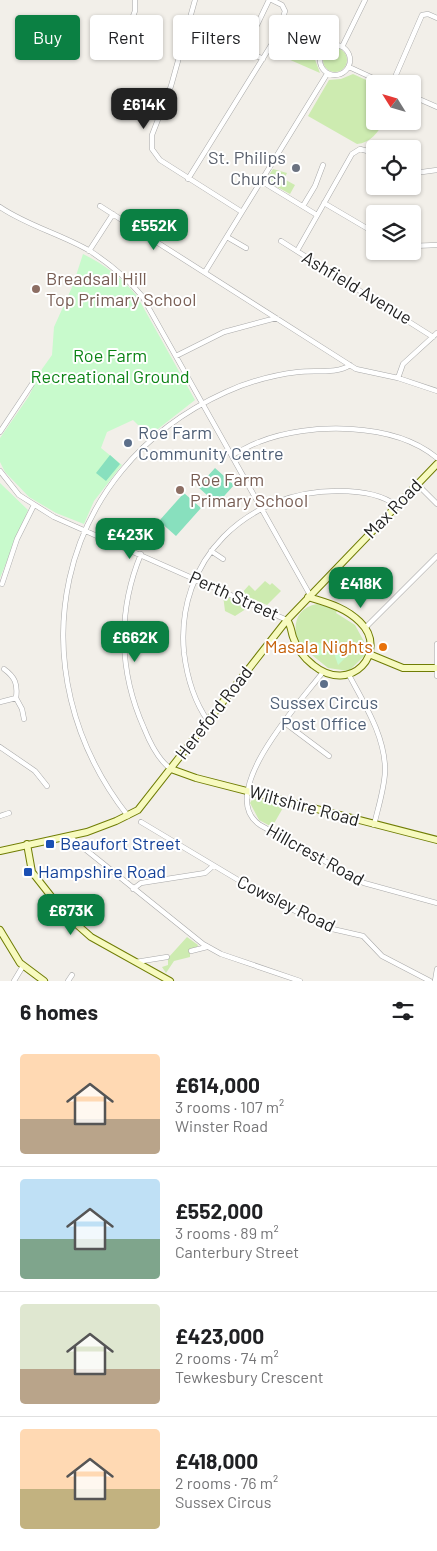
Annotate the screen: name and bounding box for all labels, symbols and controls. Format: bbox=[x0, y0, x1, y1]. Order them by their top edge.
chip: Buy bbox=[15, 15, 80, 60]
chip: Rent bbox=[90, 15, 163, 60]
chip: Filters bbox=[173, 15, 259, 60]
chip: New bbox=[269, 15, 339, 60]
north arrow bbox=[366, 75, 421, 130]
map controls bbox=[366, 75, 421, 260]
pin: £614K bbox=[109, 88, 179, 130]
text: £614K bbox=[122, 94, 166, 113]
button: locate bbox=[366, 140, 421, 195]
place label: St. Philips Church bbox=[208, 146, 286, 189]
marker: St. Philips Church bbox=[290, 162, 302, 174]
button: layers bbox=[366, 205, 421, 260]
pin: £552K bbox=[119, 208, 189, 251]
text: £552K bbox=[131, 215, 177, 234]
street label: Ashfield Avenue bbox=[298, 246, 417, 329]
place label: Breadsall Hill Top Primary School bbox=[46, 267, 196, 310]
marker: Breadsall Hill Top Primary School bbox=[30, 283, 42, 295]
park label: Roe Farm Recreational Ground bbox=[31, 344, 189, 387]
place label: Roe Farm Community Centre bbox=[138, 421, 284, 464]
marker: Roe Farm Community Centre bbox=[122, 437, 134, 449]
place label: Roe Farm Primary School bbox=[190, 468, 308, 511]
street label: Max Road bbox=[359, 474, 426, 543]
marker: Roe Farm Primary School bbox=[174, 484, 186, 496]
pin: £423K bbox=[95, 518, 165, 560]
text: £423K bbox=[107, 524, 153, 543]
street label: Perth Street bbox=[186, 566, 283, 625]
pin: £418K bbox=[326, 566, 396, 609]
text: £418K bbox=[340, 573, 382, 592]
pin: £662K bbox=[100, 620, 170, 663]
text: £662K bbox=[112, 627, 158, 646]
place label: Masala Nights bbox=[265, 635, 373, 657]
marker: Masala Nights bbox=[377, 641, 389, 653]
street label: Hereford Road bbox=[170, 661, 256, 763]
marker: Sussex Circus Post Office bbox=[318, 678, 330, 690]
place label: Sussex Circus Post Office bbox=[270, 691, 378, 734]
street label: Wiltshire Road bbox=[247, 780, 362, 830]
street label: Hillcrest Road bbox=[263, 818, 368, 890]
place label: Beaufort Street bbox=[60, 832, 181, 854]
marker: Beaufort Street bbox=[44, 838, 56, 850]
place label: Hampshire Road bbox=[38, 860, 166, 882]
marker: Hampshire Road bbox=[22, 866, 34, 878]
street label: Cowsley Road bbox=[234, 870, 339, 936]
pin: £673K bbox=[36, 894, 106, 936]
text: £673K bbox=[49, 900, 94, 919]
icon: filters bbox=[389, 997, 417, 1025]
text: 6 homes bbox=[20, 999, 98, 1024]
text: £614,000 bbox=[175, 1072, 260, 1097]
icon: home bbox=[60, 1074, 120, 1134]
text: 3 rooms · 107 m² bbox=[175, 1097, 284, 1116]
text: Winster Road bbox=[175, 1116, 268, 1135]
text: £552,000 bbox=[175, 1198, 263, 1223]
icon: home bbox=[60, 1199, 120, 1259]
text: 3 rooms · 89 m² bbox=[175, 1223, 279, 1242]
text: Canterbury Street bbox=[175, 1242, 299, 1261]
text: £423,000 bbox=[175, 1323, 264, 1348]
icon: home bbox=[60, 1324, 120, 1384]
text: 2 rooms · 74 m² bbox=[175, 1348, 279, 1367]
text: Tewkesbury Crescent bbox=[175, 1367, 324, 1386]
text: £418,000 bbox=[175, 1448, 258, 1473]
icon: home bbox=[60, 1449, 120, 1509]
text: 2 rooms · 76 m² bbox=[175, 1473, 278, 1492]
text: Sussex Circus bbox=[175, 1492, 271, 1511]

